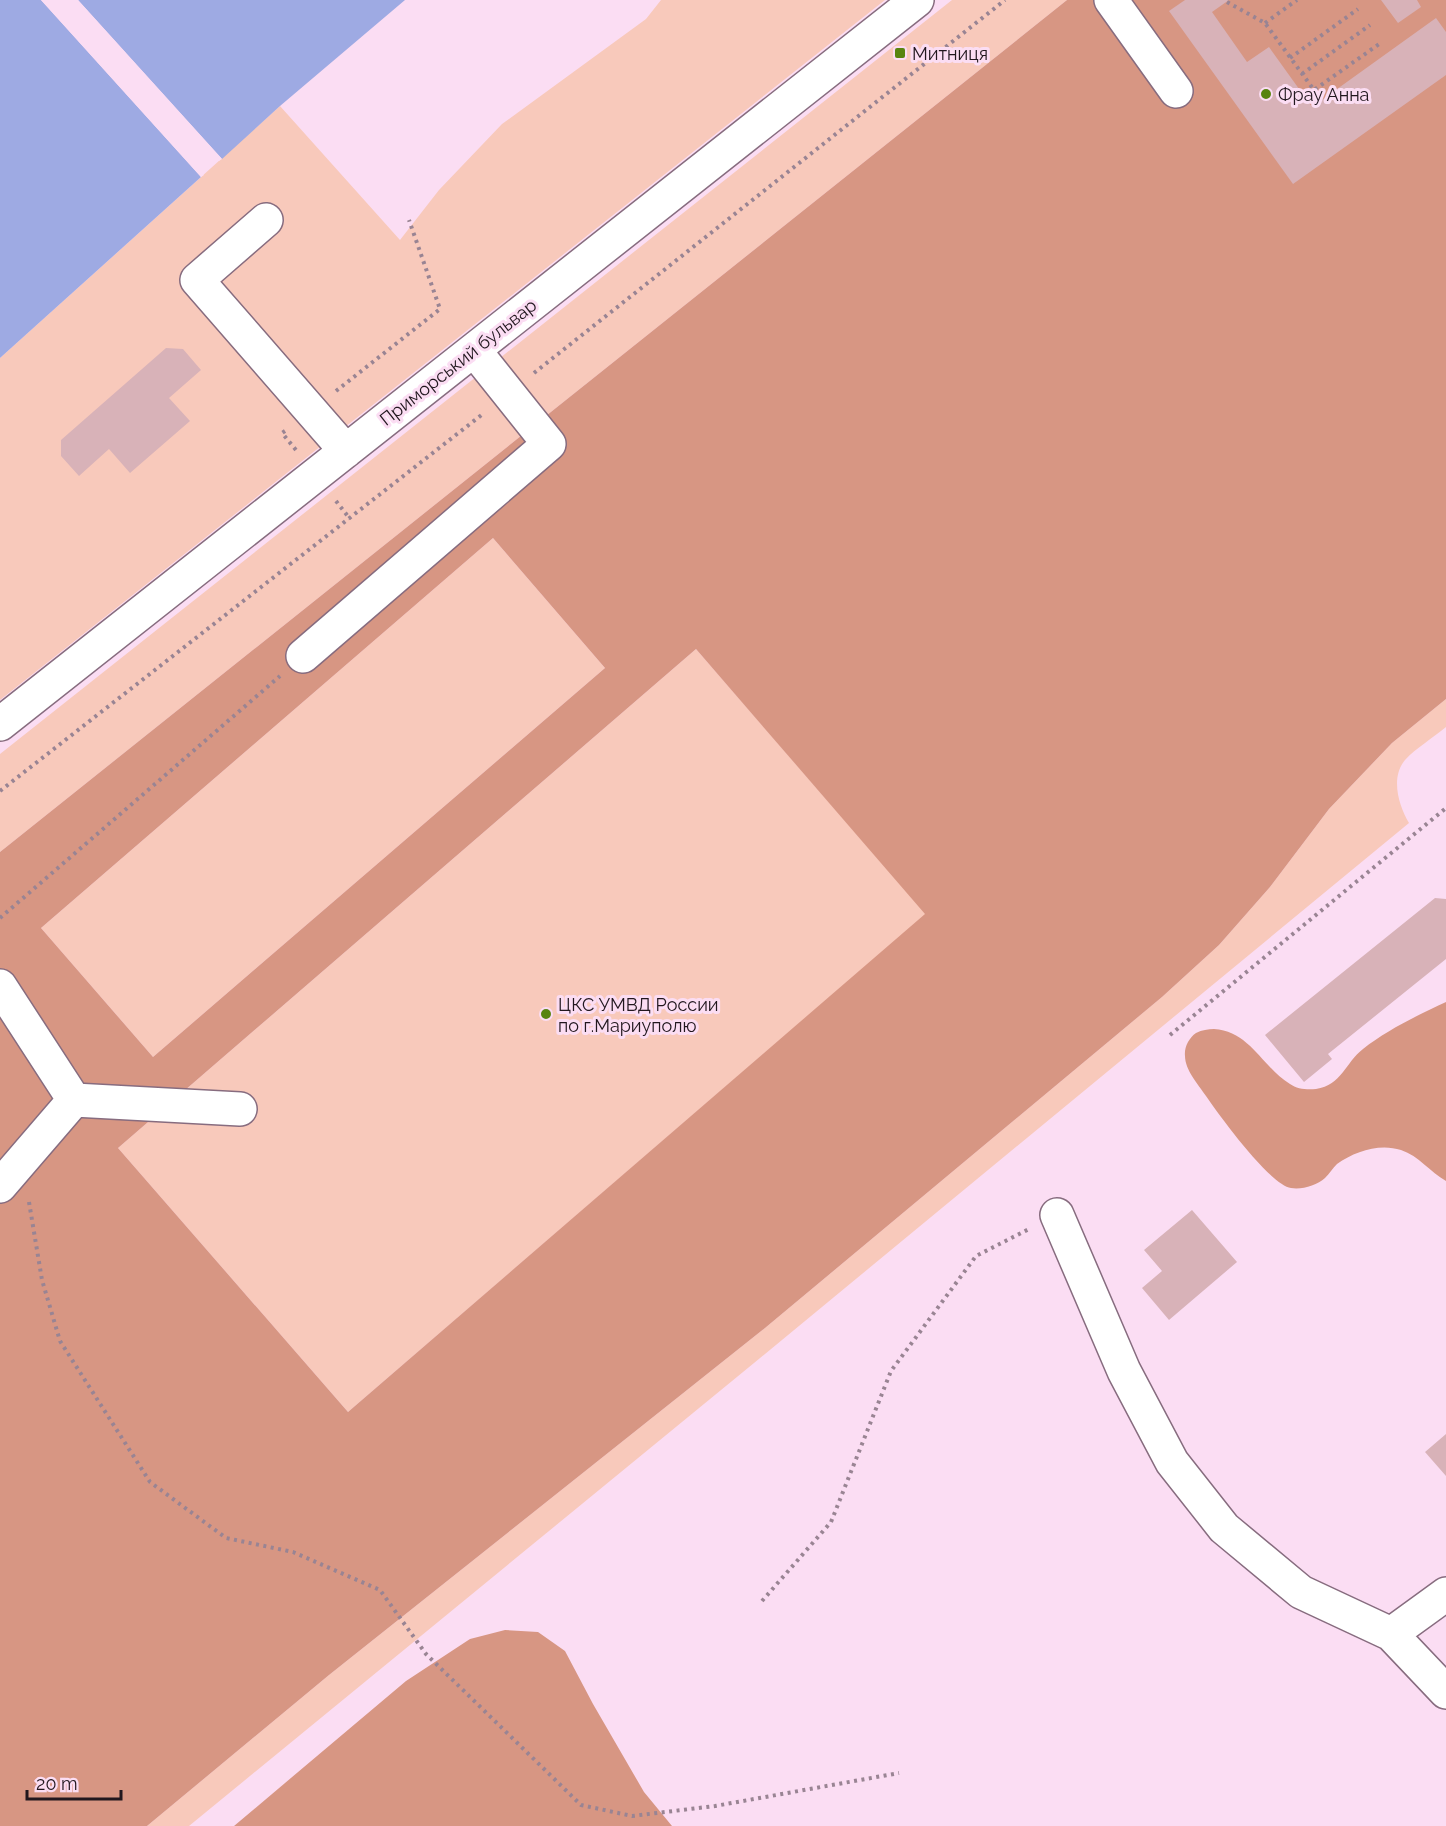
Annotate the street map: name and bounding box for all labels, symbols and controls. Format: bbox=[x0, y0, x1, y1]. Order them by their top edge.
place label: Митниця bbox=[912, 43, 988, 64]
marker: Митниця bbox=[893, 46, 907, 60]
place label: Фрау Анна bbox=[1278, 84, 1369, 105]
marker: Фрау Анна bbox=[1259, 87, 1273, 101]
street label: Приморський бульвар bbox=[375, 294, 541, 430]
place label: ЦКС УМВД России по г.Мариуполю bbox=[558, 994, 719, 1036]
marker: ЦКС УМВД России по г.Мариуполю bbox=[539, 1007, 553, 1021]
scale bar bbox=[27, 1763, 122, 1801]
text: 20 m bbox=[36, 1773, 78, 1794]

